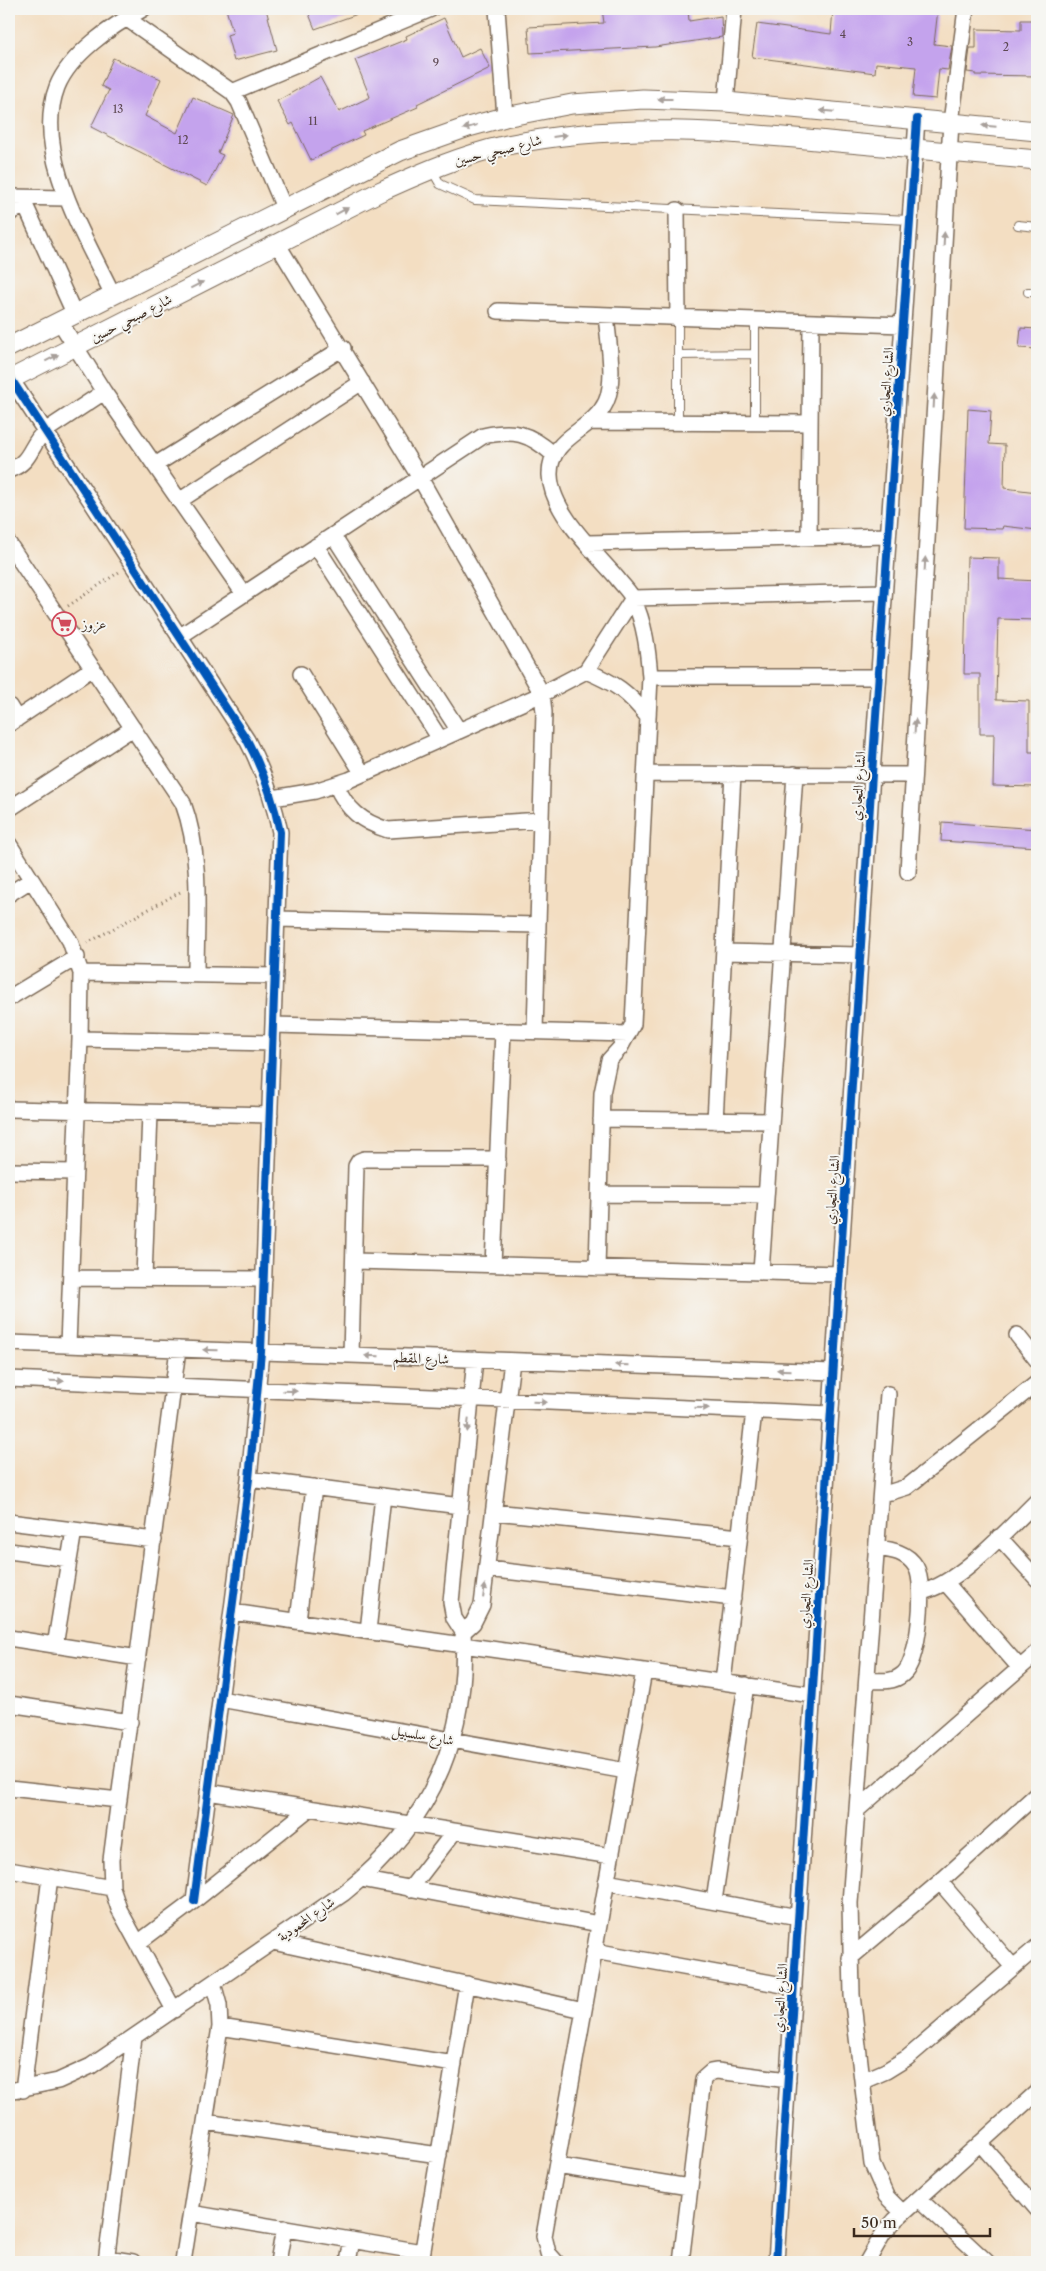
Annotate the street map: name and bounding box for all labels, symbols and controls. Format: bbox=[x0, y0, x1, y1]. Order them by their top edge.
house number: 4 bbox=[840, 27, 846, 41]
house number: 3 bbox=[907, 35, 913, 49]
house number: 2 bbox=[1003, 40, 1009, 54]
house number: 9 bbox=[433, 56, 439, 70]
one-way arrow bbox=[657, 95, 673, 103]
house number: 13 bbox=[113, 102, 123, 116]
one-way arrow bbox=[819, 107, 835, 115]
house number: 11 bbox=[308, 114, 318, 128]
one-way arrow bbox=[980, 122, 996, 130]
one-way arrow bbox=[463, 123, 478, 131]
street label: شارع صبحي حسين bbox=[452, 130, 545, 173]
one-way arrow bbox=[553, 132, 569, 140]
house number: 12 bbox=[178, 133, 188, 147]
one-way arrow bbox=[335, 207, 349, 215]
one-way arrow bbox=[941, 231, 949, 247]
one-way arrow bbox=[190, 281, 205, 289]
street label: شارع صبحي حسين bbox=[87, 290, 177, 350]
street label: الشارع التجاري bbox=[875, 347, 900, 417]
one-way arrow bbox=[45, 354, 59, 362]
one-way arrow bbox=[931, 393, 939, 409]
one-way arrow bbox=[921, 555, 929, 571]
supermarket icon: عزوز bbox=[51, 611, 77, 637]
place label: عزوز bbox=[80, 615, 107, 634]
one-way arrow bbox=[912, 718, 920, 734]
street label: الشارع التجاري bbox=[847, 751, 872, 821]
street label: الشارع التجاري bbox=[821, 1155, 846, 1225]
one-way arrow bbox=[201, 1346, 217, 1354]
street label: شارع المقطم bbox=[392, 1348, 450, 1373]
one-way arrow bbox=[364, 1351, 380, 1359]
one-way arrow bbox=[614, 1360, 630, 1368]
one-way arrow bbox=[776, 1366, 792, 1374]
one-way arrow bbox=[50, 1378, 66, 1386]
one-way arrow bbox=[282, 1388, 298, 1396]
one-way arrow bbox=[532, 1398, 548, 1406]
one-way arrow bbox=[694, 1405, 710, 1413]
one-way arrow bbox=[464, 1418, 472, 1434]
street label: الشارع التجاري bbox=[795, 1559, 820, 1629]
one-way arrow bbox=[480, 1583, 488, 1599]
street label: شارع سلسبيل bbox=[390, 1721, 455, 1752]
street label: شارع المحمودية bbox=[274, 1893, 340, 1948]
street label: الشارع التجاري bbox=[769, 1963, 794, 2033]
scale bar bbox=[854, 2206, 990, 2238]
text: 50 m bbox=[861, 2213, 897, 2232]

